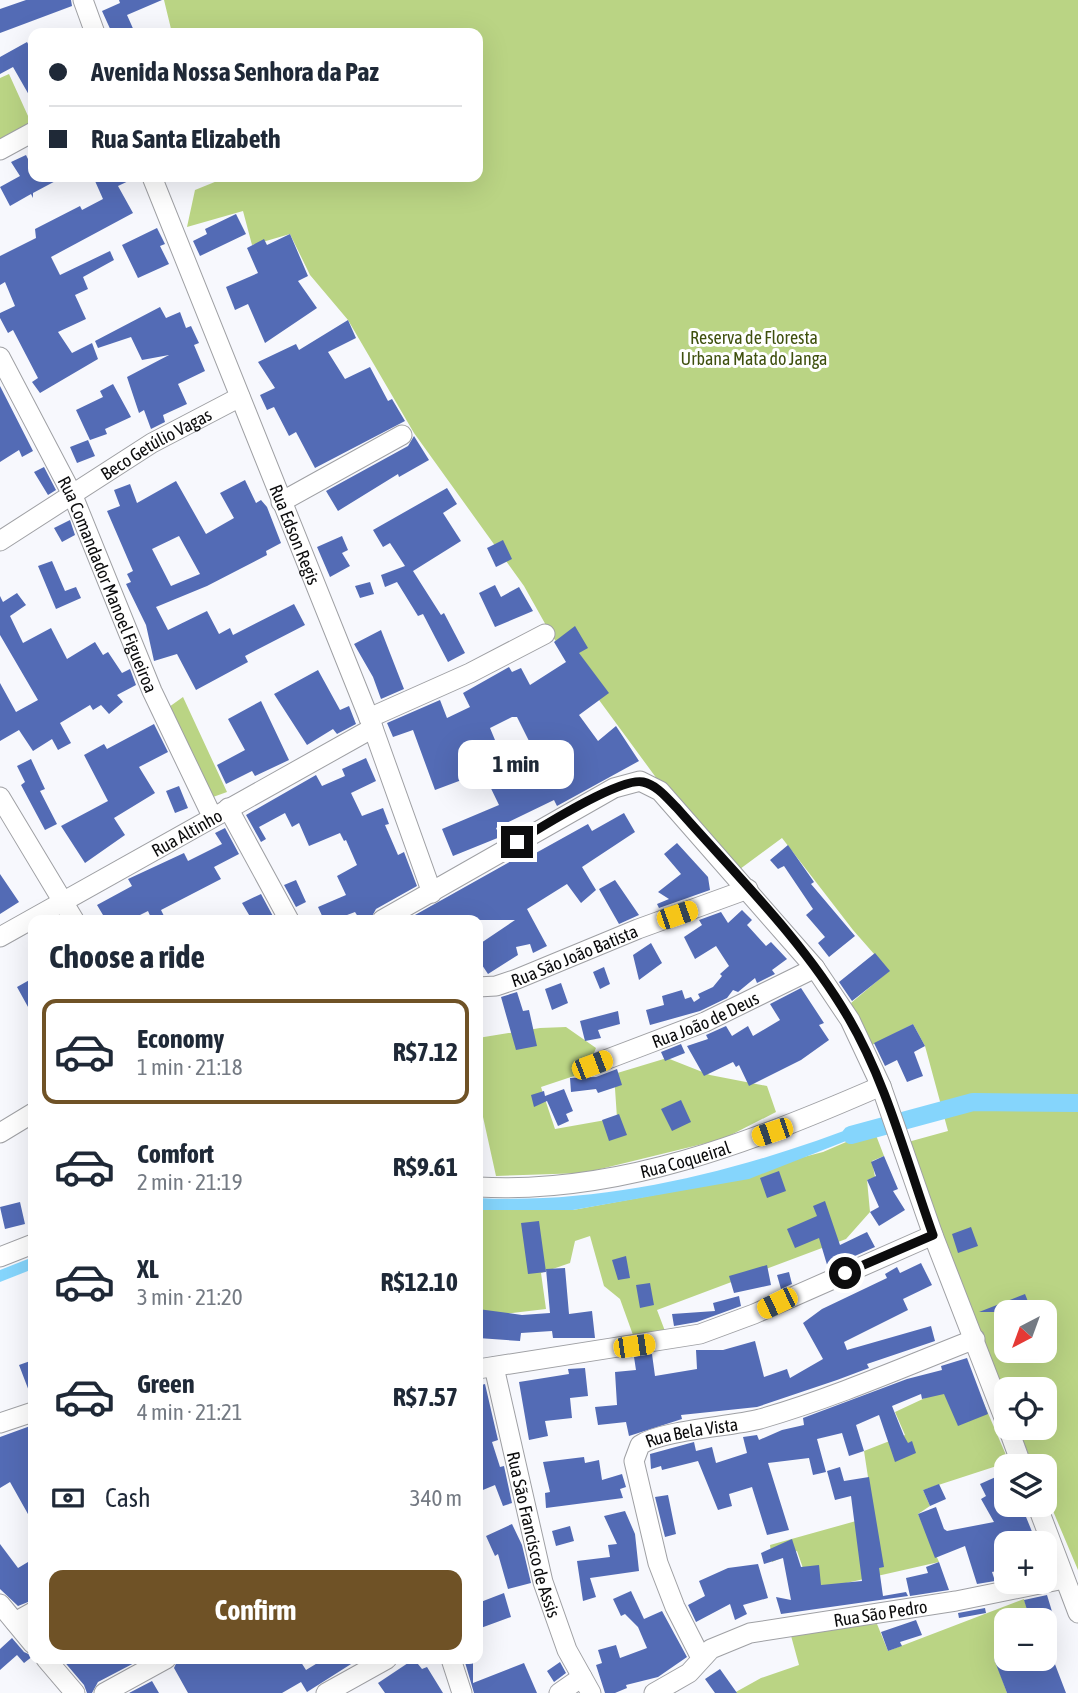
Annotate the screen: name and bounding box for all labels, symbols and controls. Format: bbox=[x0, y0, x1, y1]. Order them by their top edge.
text: Avenida Nossa Senhora da Paz bbox=[91, 57, 379, 87]
text: Rua Santa Elizabeth bbox=[91, 124, 281, 154]
park label: Reserva de Floresta Urbana Mata do Janga bbox=[681, 327, 827, 369]
street label: Beco Getúlio Vagas bbox=[97, 403, 215, 484]
street label: Rua Comandador Manoel Figueiroa bbox=[54, 472, 162, 696]
street label: Rua Edson Regis bbox=[266, 481, 325, 588]
callout: 1 min bbox=[459, 740, 575, 790]
text: 1 min bbox=[493, 751, 539, 777]
street label: Rua Altinho bbox=[148, 804, 226, 860]
route end bbox=[501, 826, 533, 858]
car bbox=[654, 898, 701, 932]
street label: Rua São João Batista bbox=[508, 920, 641, 991]
text: Choose a ride bbox=[49, 938, 205, 975]
street label: Rua João de Deus bbox=[649, 987, 762, 1052]
icon: car bbox=[53, 1020, 116, 1083]
text: Economy bbox=[137, 1024, 224, 1054]
text: R$7.12 bbox=[393, 1037, 458, 1067]
car bbox=[569, 1048, 616, 1082]
text: 1 min · 21:18 bbox=[137, 1054, 243, 1080]
car bbox=[749, 1115, 796, 1149]
icon: car bbox=[53, 1135, 116, 1198]
street label: Rua Coqueiral bbox=[638, 1136, 733, 1182]
text: Comfort bbox=[137, 1139, 214, 1169]
text: R$9.61 bbox=[393, 1152, 458, 1182]
text: 2 min · 21:19 bbox=[137, 1169, 243, 1195]
icon: car bbox=[53, 1250, 116, 1313]
text: XL bbox=[137, 1254, 159, 1284]
route start bbox=[829, 1257, 861, 1289]
text: R$12.10 bbox=[381, 1267, 458, 1297]
text: 3 min · 21:20 bbox=[137, 1284, 243, 1310]
car bbox=[754, 1284, 801, 1322]
north arrow bbox=[994, 1300, 1057, 1363]
map controls bbox=[994, 1300, 1057, 1671]
car bbox=[612, 1333, 657, 1359]
icon: car bbox=[53, 1365, 116, 1428]
text: Green bbox=[137, 1369, 195, 1399]
button: locate bbox=[994, 1377, 1057, 1440]
text: R$7.57 bbox=[393, 1382, 458, 1412]
text: 4 min · 21:21 bbox=[137, 1399, 243, 1425]
street label: Rua Bela Vista bbox=[642, 1413, 739, 1451]
street label: Rua São Francisco de Assis bbox=[503, 1449, 565, 1620]
button: layers bbox=[994, 1454, 1057, 1517]
icon: cash bbox=[49, 1479, 87, 1517]
text: Cash bbox=[105, 1483, 151, 1513]
text: 340 m bbox=[410, 1485, 462, 1511]
button: + bbox=[994, 1531, 1057, 1594]
button: Confirm bbox=[49, 1570, 462, 1650]
street label: Rua São Pedro bbox=[832, 1595, 929, 1630]
button: − bbox=[994, 1608, 1057, 1671]

